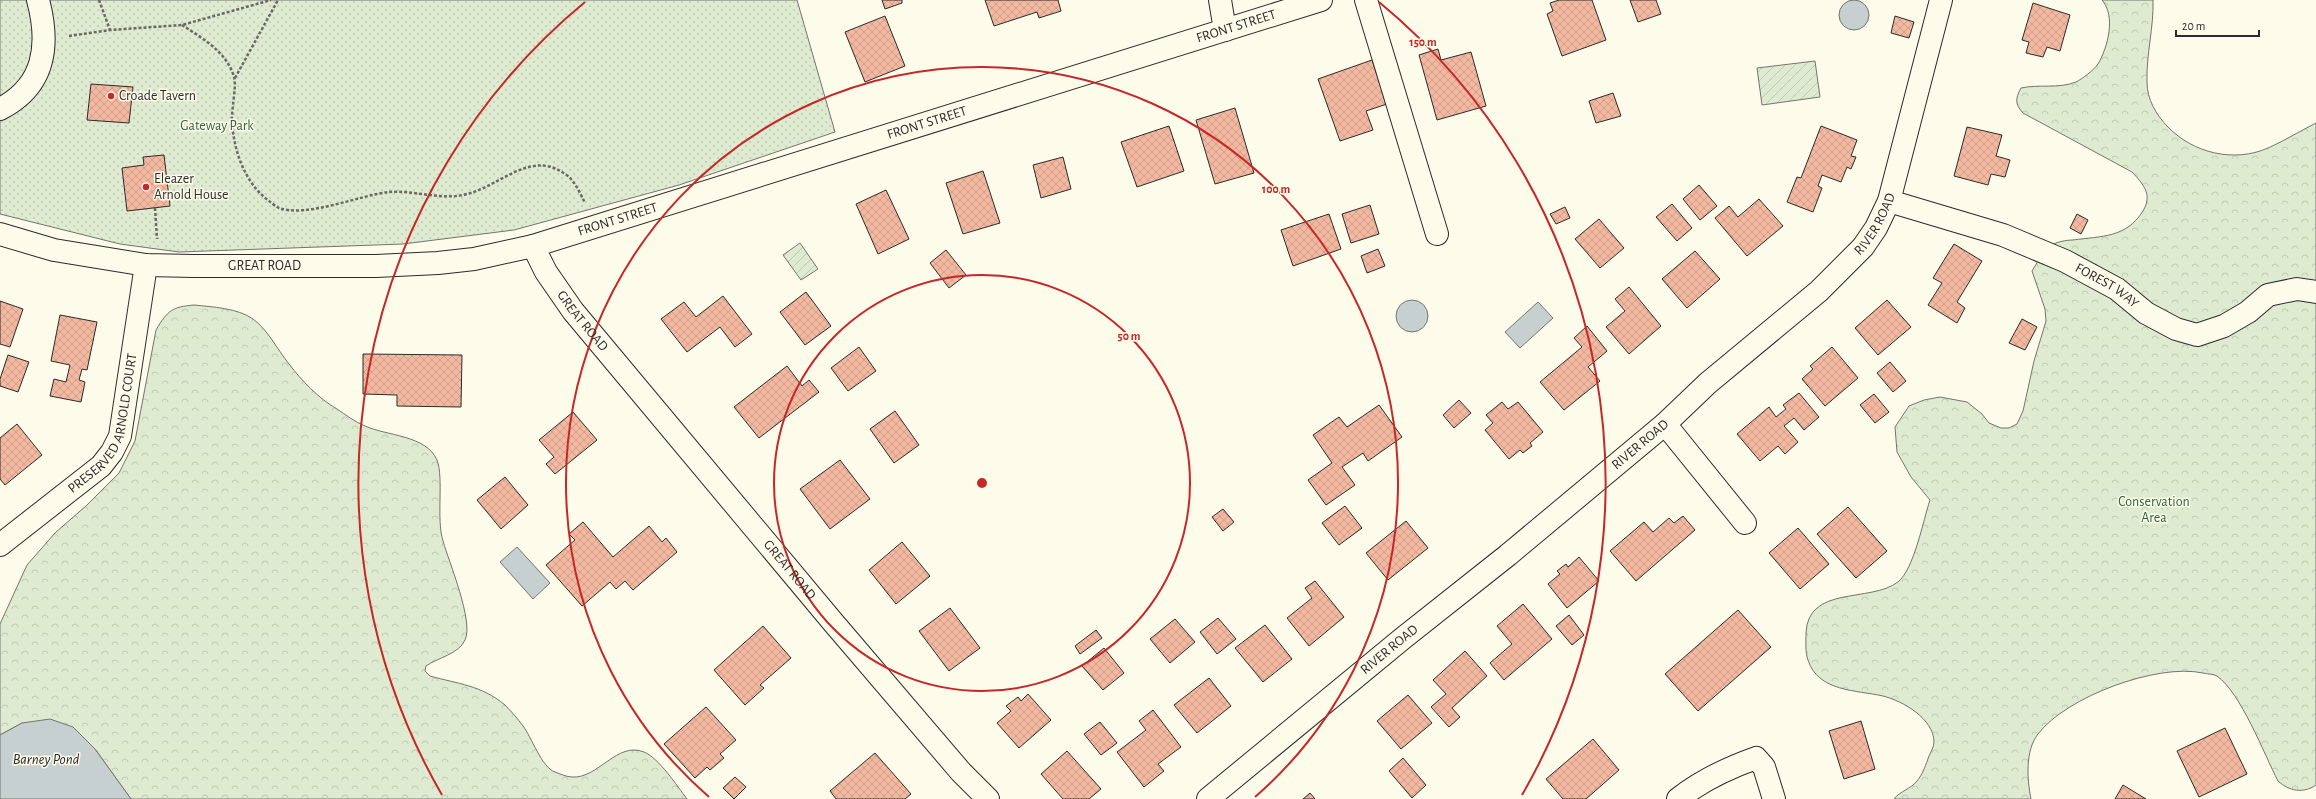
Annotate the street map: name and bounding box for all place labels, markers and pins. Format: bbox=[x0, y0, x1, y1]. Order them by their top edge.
place label: Croade Tavern bbox=[119, 89, 196, 103]
marker: Croade Tavern bbox=[106, 91, 116, 101]
place label: Eleazer Arnold House bbox=[154, 172, 229, 202]
marker: Eleazer Arnold House bbox=[141, 182, 151, 192]
centre of rings bbox=[975, 476, 989, 490]

